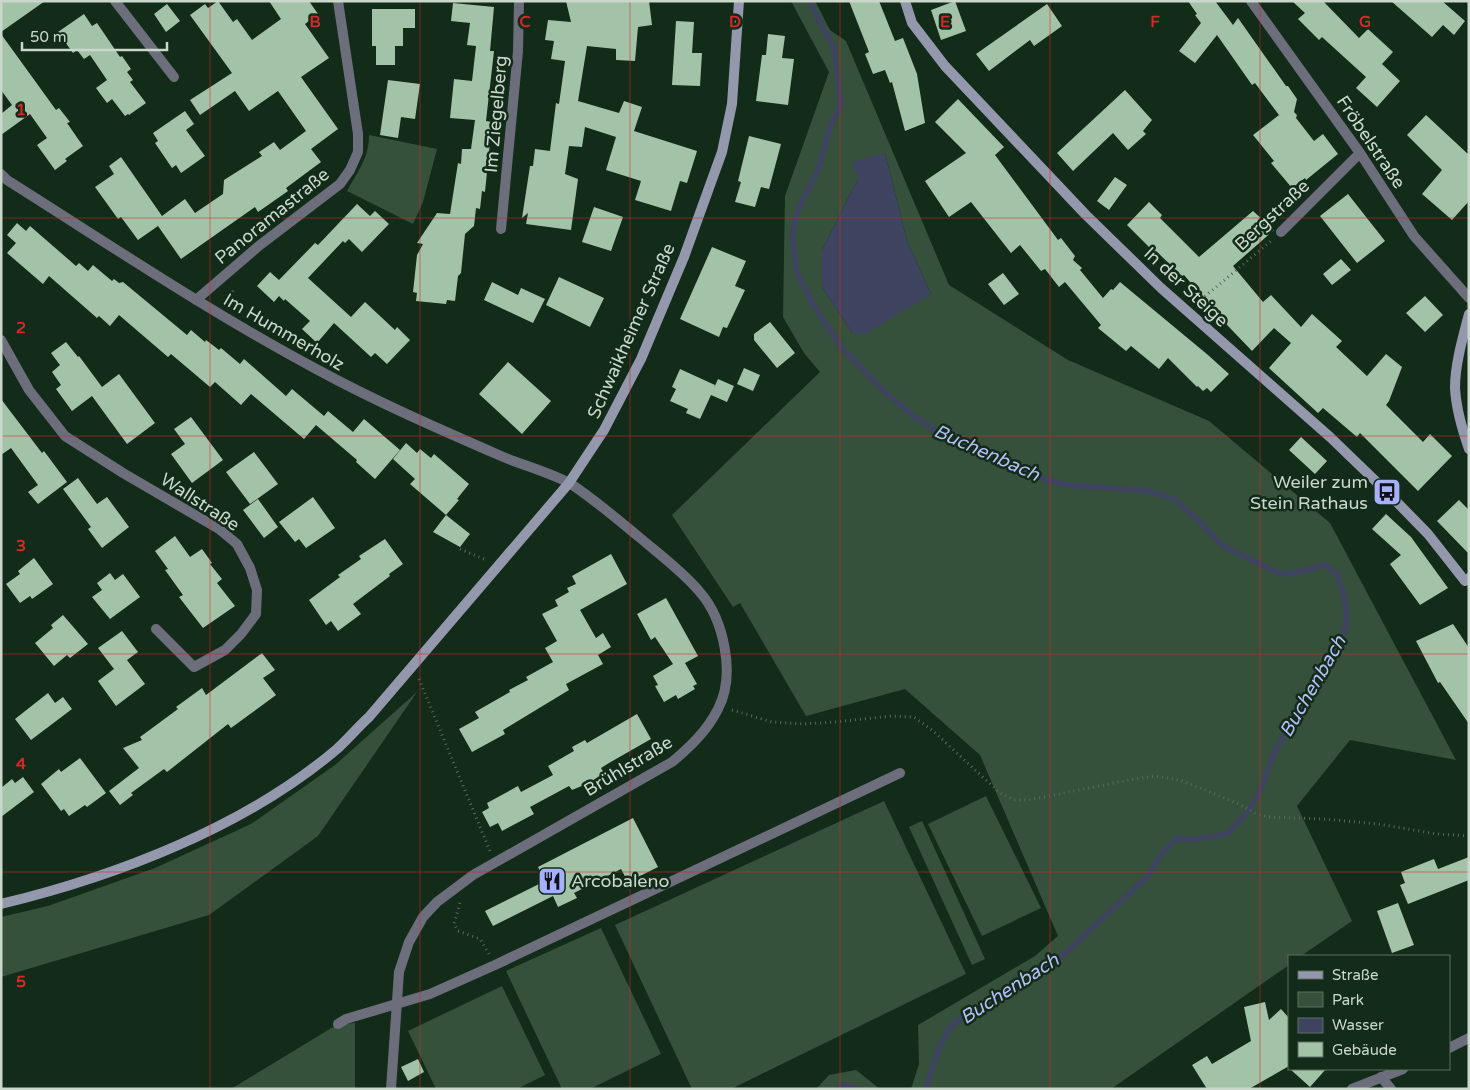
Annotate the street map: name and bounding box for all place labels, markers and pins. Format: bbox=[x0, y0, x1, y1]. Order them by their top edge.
place label: Weiler zum Stein Rathaus bbox=[1250, 471, 1368, 514]
bus stop icon: Weiler zum Stein Rathaus bbox=[1372, 477, 1402, 507]
restaurant icon: Arcobaleno bbox=[537, 866, 567, 896]
place label: Arcobaleno bbox=[571, 870, 670, 892]

